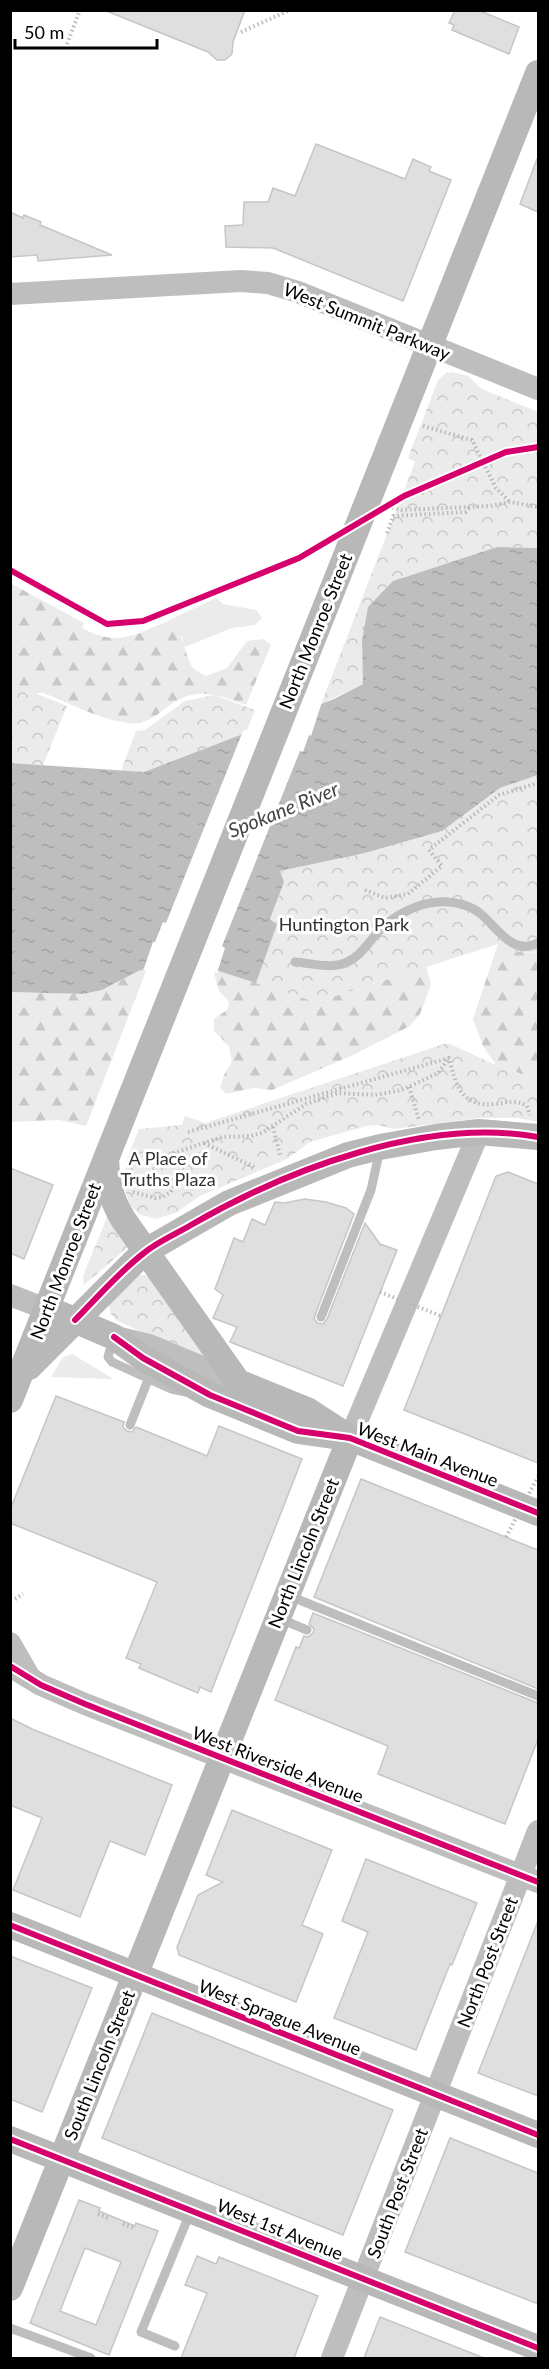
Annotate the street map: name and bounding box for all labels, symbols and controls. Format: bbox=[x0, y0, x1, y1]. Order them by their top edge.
scale bar bbox=[15, 12, 158, 50]
text: 50 m bbox=[24, 21, 64, 43]
street label: West Summit Parkway bbox=[280, 277, 454, 365]
street label: North Monroe Street bbox=[274, 549, 356, 712]
water label: Spokane River bbox=[224, 776, 343, 842]
park label: Huntington Park bbox=[279, 913, 410, 935]
park label: A Place of Truths Plaza bbox=[120, 1147, 216, 1190]
street label: North Monroe Street bbox=[25, 1179, 105, 1342]
street label: West Main Avenue bbox=[354, 1417, 502, 1491]
street label: North Lincoln Street bbox=[263, 1474, 343, 1631]
street label: West Riverside Avenue bbox=[189, 1721, 367, 1807]
street label: North Post Street bbox=[452, 1893, 522, 2030]
street label: West Sprague Avenue bbox=[195, 1974, 365, 2060]
street label: South Lincoln Street bbox=[59, 1986, 139, 2143]
street label: South Post Street bbox=[362, 2124, 432, 2261]
street label: West 1st Avenue bbox=[214, 2194, 346, 2264]

